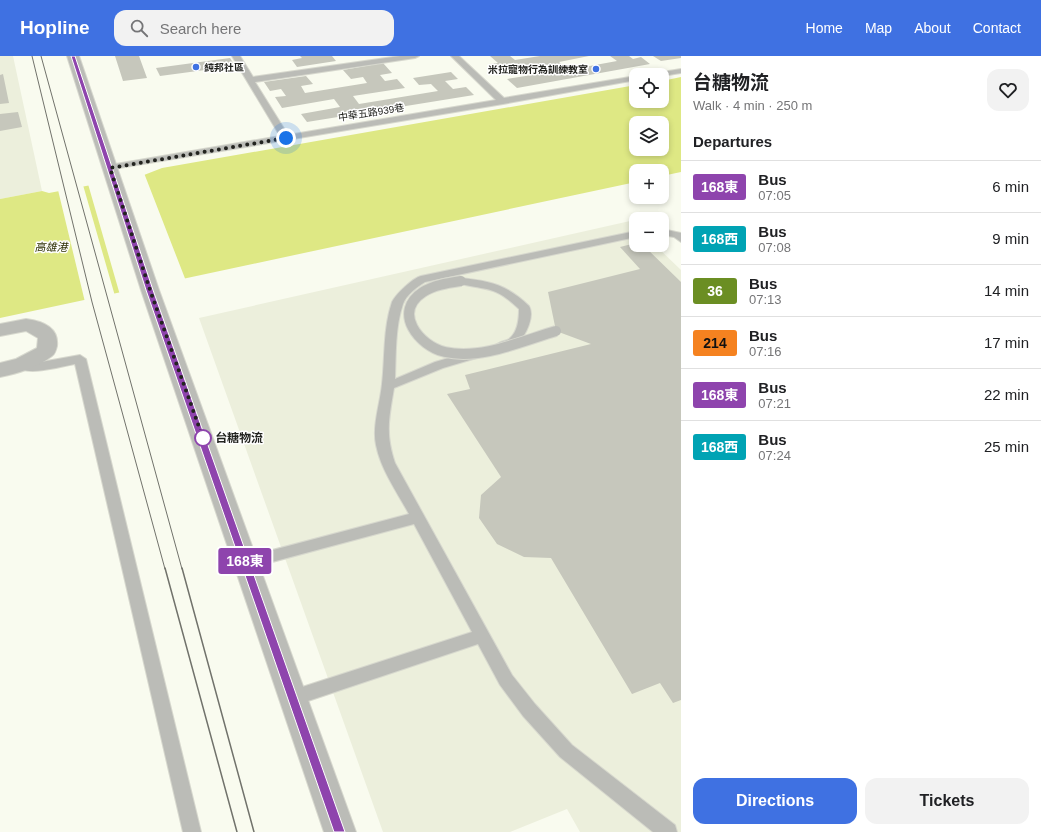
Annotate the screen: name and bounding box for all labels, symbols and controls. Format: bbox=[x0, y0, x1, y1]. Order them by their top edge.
search box bbox=[114, 10, 394, 46]
text: Hopline bbox=[20, 17, 90, 38]
icon: search bbox=[128, 17, 150, 39]
text: Search here bbox=[160, 20, 241, 37]
text: Home bbox=[806, 20, 843, 36]
text: Map bbox=[865, 20, 892, 36]
text: About bbox=[914, 20, 951, 36]
text: Contact bbox=[973, 20, 1021, 36]
marker: 純邦社區 bbox=[191, 62, 201, 72]
place label: 純邦社區 bbox=[204, 62, 244, 73]
place label: 米拉寵物行為訓練教室 bbox=[488, 64, 588, 75]
marker: 米拉寵物行為訓練教室 bbox=[591, 64, 601, 74]
map controls bbox=[629, 68, 669, 252]
button: locate bbox=[629, 68, 669, 108]
button: heart bbox=[987, 69, 1029, 111]
text: 台糖物流 bbox=[693, 72, 769, 93]
text: Walk · 4 min · 250 m bbox=[693, 98, 812, 113]
street label: 中華五路939巷 bbox=[337, 102, 405, 123]
button: layers bbox=[629, 116, 669, 156]
your location bbox=[276, 128, 296, 148]
text: Departures bbox=[693, 133, 772, 150]
button: + bbox=[629, 164, 669, 204]
text: Bus bbox=[758, 171, 787, 188]
text: 6 min bbox=[992, 178, 1029, 195]
text: 168東 bbox=[701, 179, 738, 195]
text: 07:05 bbox=[758, 188, 791, 203]
button: − bbox=[629, 212, 669, 252]
text: Bus bbox=[758, 223, 787, 240]
text: 9 min bbox=[992, 230, 1029, 247]
text: 168西 bbox=[701, 231, 738, 247]
text: 07:08 bbox=[758, 240, 791, 255]
water label: 高雄港 bbox=[35, 241, 69, 253]
text: Bus bbox=[749, 275, 777, 292]
text: 14 min bbox=[984, 282, 1029, 299]
text: 36 bbox=[707, 283, 723, 299]
text: 07:13 bbox=[749, 292, 782, 307]
text: Bus bbox=[749, 327, 777, 344]
text: 17 min bbox=[984, 334, 1029, 351]
text: 214 bbox=[703, 335, 727, 351]
text: 07:16 bbox=[749, 344, 782, 359]
text: Bus bbox=[758, 379, 787, 396]
text: 22 min bbox=[984, 386, 1029, 403]
text: 168東 bbox=[701, 387, 738, 403]
text: 07:21 bbox=[758, 396, 791, 411]
marker: 台糖物流 bbox=[194, 429, 212, 447]
place label: 台糖物流 bbox=[215, 431, 263, 445]
text: Bus bbox=[758, 431, 787, 448]
text: 25 min bbox=[984, 438, 1029, 455]
text: 168西 bbox=[701, 439, 738, 455]
text: 07:24 bbox=[758, 448, 791, 463]
line badge: 168東 bbox=[217, 548, 273, 574]
text: 168東 bbox=[226, 553, 264, 569]
button: Directions bbox=[693, 778, 857, 824]
button: Tickets bbox=[865, 778, 1029, 824]

